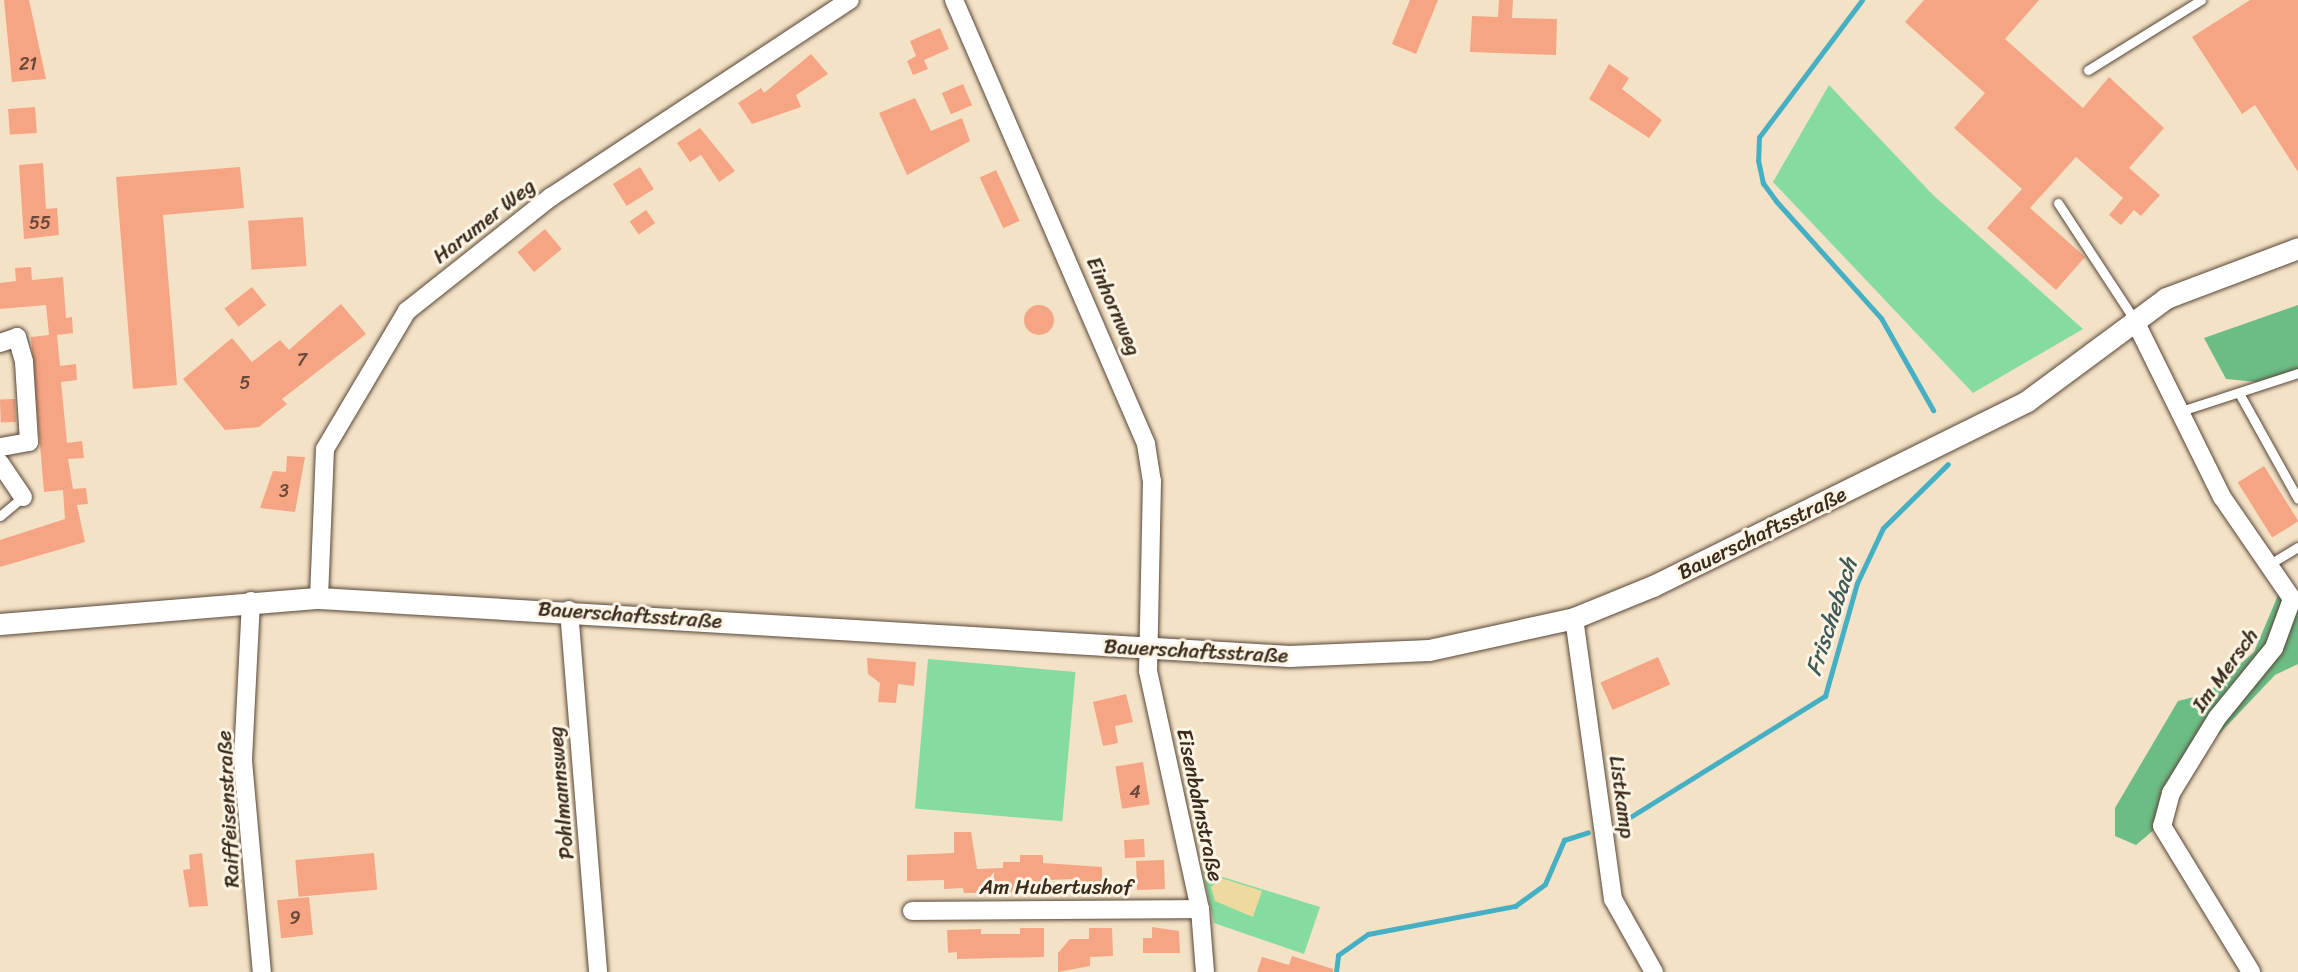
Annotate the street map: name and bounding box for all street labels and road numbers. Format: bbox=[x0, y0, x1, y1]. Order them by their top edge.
street label: Harumer Weg bbox=[428, 173, 540, 269]
street label: Einhornweg bbox=[1081, 253, 1147, 359]
street label: Bauerschaftsstraße bbox=[1674, 481, 1850, 585]
street label: Bauerschaftsstraße bbox=[537, 596, 723, 634]
street label: Im Mersch bbox=[2186, 623, 2264, 717]
street label: Bauerschaftsstraße bbox=[1103, 634, 1289, 668]
street label: Pohlmannsweg bbox=[543, 725, 579, 861]
street label: Eisenbahnstraße bbox=[1172, 726, 1228, 884]
street label: Raiffeisenstraße bbox=[211, 730, 245, 888]
street label: Listkamp bbox=[1604, 754, 1640, 840]
street label: Am Hubertushof bbox=[980, 874, 1132, 900]

